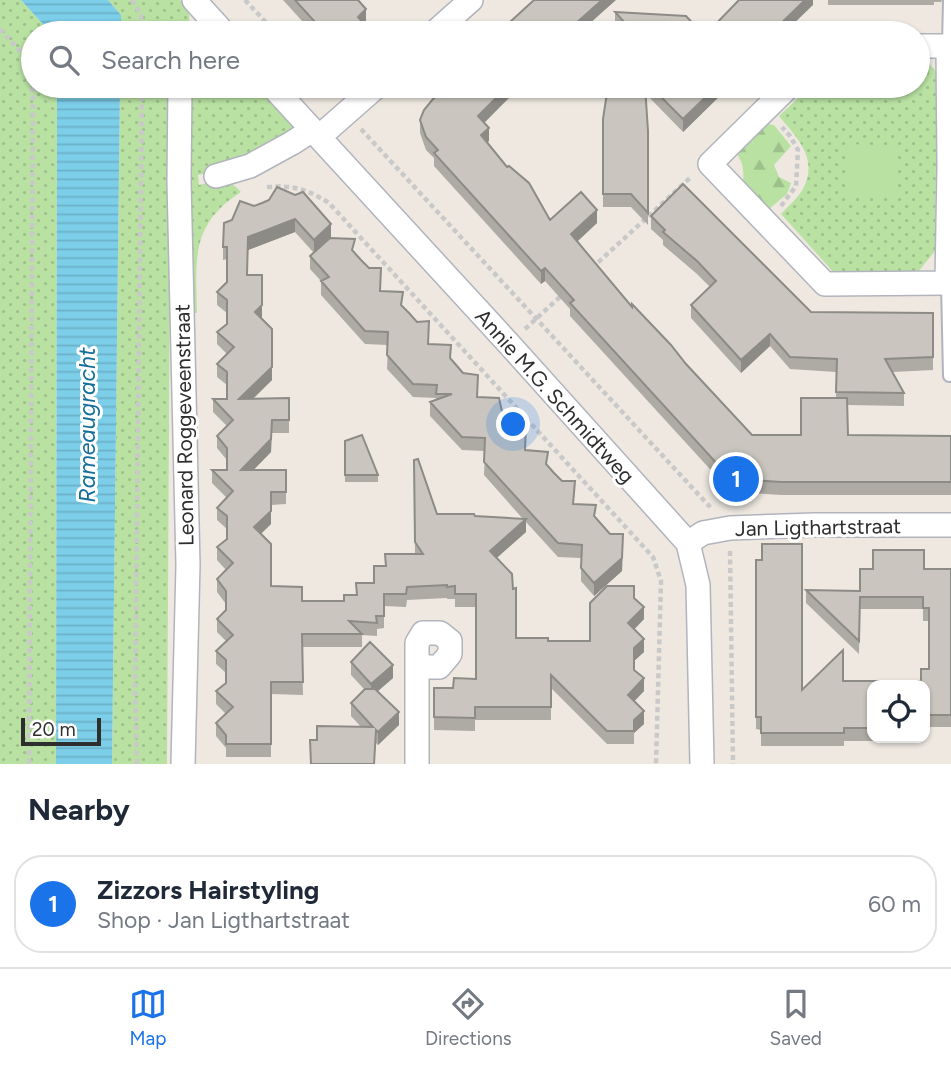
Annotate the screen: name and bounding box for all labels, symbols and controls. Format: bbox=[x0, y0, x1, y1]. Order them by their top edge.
search box bbox=[21, 21, 930, 98]
icon: search bbox=[45, 41, 83, 79]
text: Search here bbox=[101, 44, 240, 76]
street label: Leonard Roggeveenstraat bbox=[169, 304, 199, 546]
street label: Annie M.G. Schmidtweg bbox=[470, 304, 640, 488]
water label: Rameaugracht bbox=[73, 347, 101, 503]
your location bbox=[496, 407, 530, 441]
pin: 1 bbox=[713, 453, 759, 505]
street label: Jan Ligthartstraat bbox=[735, 513, 901, 541]
map controls bbox=[867, 680, 930, 743]
button: locate bbox=[867, 680, 930, 743]
scale bar bbox=[21, 715, 102, 747]
text: 20 m bbox=[32, 718, 76, 741]
text: Nearby bbox=[28, 791, 130, 828]
text: Zizzors Hairstyling bbox=[97, 874, 319, 906]
text: 1 bbox=[48, 890, 58, 918]
text: 60 m bbox=[868, 890, 921, 918]
text: Shop · Jan Ligthartstraat bbox=[97, 906, 350, 934]
tab: Map bbox=[129, 985, 167, 1050]
tab: Directions bbox=[425, 985, 512, 1050]
tab: Saved bbox=[770, 985, 822, 1050]

